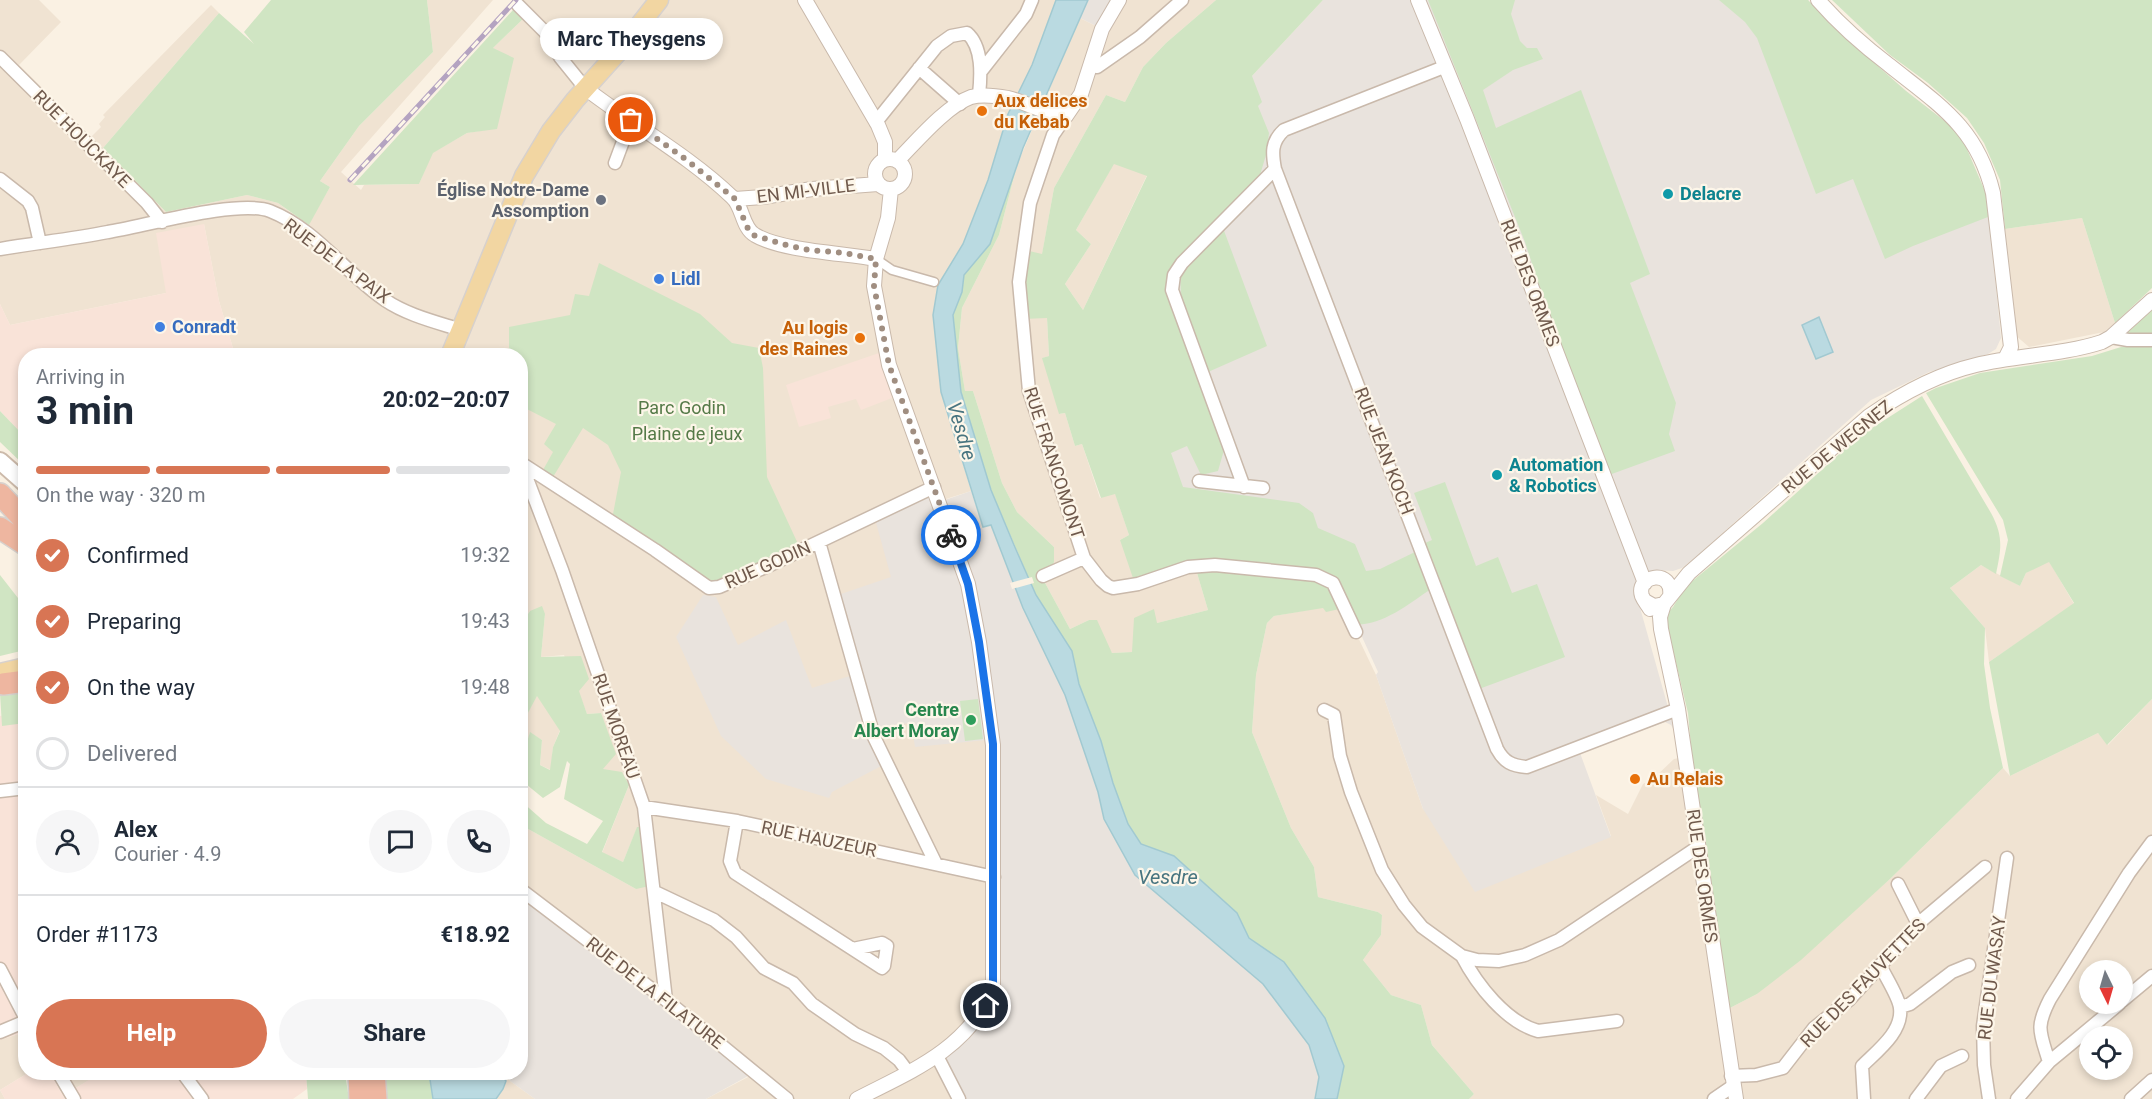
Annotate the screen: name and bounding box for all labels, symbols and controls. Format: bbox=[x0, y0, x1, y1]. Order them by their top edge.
callout: Marc Theysgens bbox=[540, 18, 722, 60]
text: Marc Theysgens bbox=[557, 27, 706, 51]
street label: RUE HOUCKAYE bbox=[29, 85, 136, 192]
place label: Aux delices du Kebab bbox=[994, 90, 1087, 132]
pin bbox=[605, 94, 656, 145]
icon: bag bbox=[614, 103, 647, 136]
marker: Aux delices du Kebab bbox=[975, 104, 989, 118]
street label: EN MI-VILLE bbox=[755, 174, 856, 207]
place label: Église Notre-Dame Assomption bbox=[437, 179, 589, 221]
place label: Delacre bbox=[1680, 183, 1742, 204]
marker: Delacre bbox=[1661, 187, 1675, 201]
marker: Église Notre-Dame Assomption bbox=[594, 193, 608, 207]
street label: RUE DE LA PAIX bbox=[280, 214, 395, 308]
street label: RUE DES ORMES bbox=[1497, 216, 1565, 350]
place label: Lidl bbox=[671, 268, 700, 289]
marker: Lidl bbox=[652, 272, 666, 286]
place label: Conradt bbox=[172, 316, 236, 337]
place label: Au logis des Raines bbox=[759, 317, 848, 359]
marker: Conradt bbox=[153, 320, 167, 334]
marker: Au logis des Raines bbox=[853, 331, 867, 345]
text: Arriving in bbox=[36, 365, 125, 389]
street label: RUE FRANCOMONT bbox=[1020, 384, 1089, 542]
street label: RUE JEAN KOCH bbox=[1351, 384, 1418, 517]
text: 20:02–20:07 bbox=[383, 387, 510, 412]
text: 3 min bbox=[36, 388, 134, 434]
street label: RUE DE WEGNEZ bbox=[1777, 395, 1896, 498]
park label: Parc Godin bbox=[638, 397, 726, 418]
water label: Vesdre bbox=[942, 399, 982, 463]
park label: Plaine de jeux bbox=[632, 423, 742, 444]
place label: Automation & Robotics bbox=[1509, 454, 1603, 496]
marker: Automation & Robotics bbox=[1490, 468, 1504, 482]
text: On the way · 320 m bbox=[36, 483, 205, 507]
courier bbox=[921, 505, 981, 565]
icon: bike bbox=[935, 519, 968, 552]
street label: RUE GODIN bbox=[722, 536, 814, 593]
icon: check bbox=[36, 539, 69, 572]
text: Confirmed bbox=[87, 543, 189, 568]
text: 19:32 bbox=[460, 543, 510, 567]
icon: check bbox=[36, 605, 69, 638]
text: Preparing bbox=[87, 609, 181, 634]
text: 19:43 bbox=[460, 609, 510, 633]
street label: RUE MOREAU bbox=[589, 670, 644, 781]
icon: check bbox=[36, 671, 69, 704]
text: On the way bbox=[87, 675, 195, 700]
text: 19:48 bbox=[460, 675, 510, 699]
place label: Centre Albert Moray bbox=[854, 699, 960, 741]
marker: Centre Albert Moray bbox=[964, 713, 978, 727]
text: Delivered bbox=[87, 741, 177, 766]
place label: Au Relais bbox=[1647, 768, 1723, 789]
marker: Au Relais bbox=[1628, 772, 1642, 786]
street label: RUE DES ORMES bbox=[1683, 808, 1722, 944]
button: person bbox=[36, 810, 99, 873]
button: chat bbox=[369, 810, 432, 873]
button: phone bbox=[447, 810, 510, 873]
street label: RUE HAUZEUR bbox=[759, 816, 879, 861]
text: Alex bbox=[114, 817, 158, 842]
text: Courier · 4.9 bbox=[114, 842, 221, 866]
water label: Vesdre bbox=[1138, 865, 1198, 889]
street label: RUE DES FAUVETTES bbox=[1796, 914, 1930, 1051]
street label: RUE DU WASAY bbox=[1973, 914, 2010, 1041]
text: Order #1173 bbox=[36, 922, 158, 947]
text: €18.92 bbox=[441, 922, 510, 947]
street label: RUE DE LA FILATURE bbox=[582, 932, 728, 1053]
north arrow bbox=[2079, 960, 2133, 1014]
map controls bbox=[2079, 960, 2133, 1080]
pin bbox=[960, 980, 1011, 1031]
icon: home bbox=[969, 989, 1002, 1022]
button: Help bbox=[36, 999, 267, 1068]
button: Share bbox=[279, 999, 510, 1068]
button: locate bbox=[2079, 1026, 2133, 1080]

